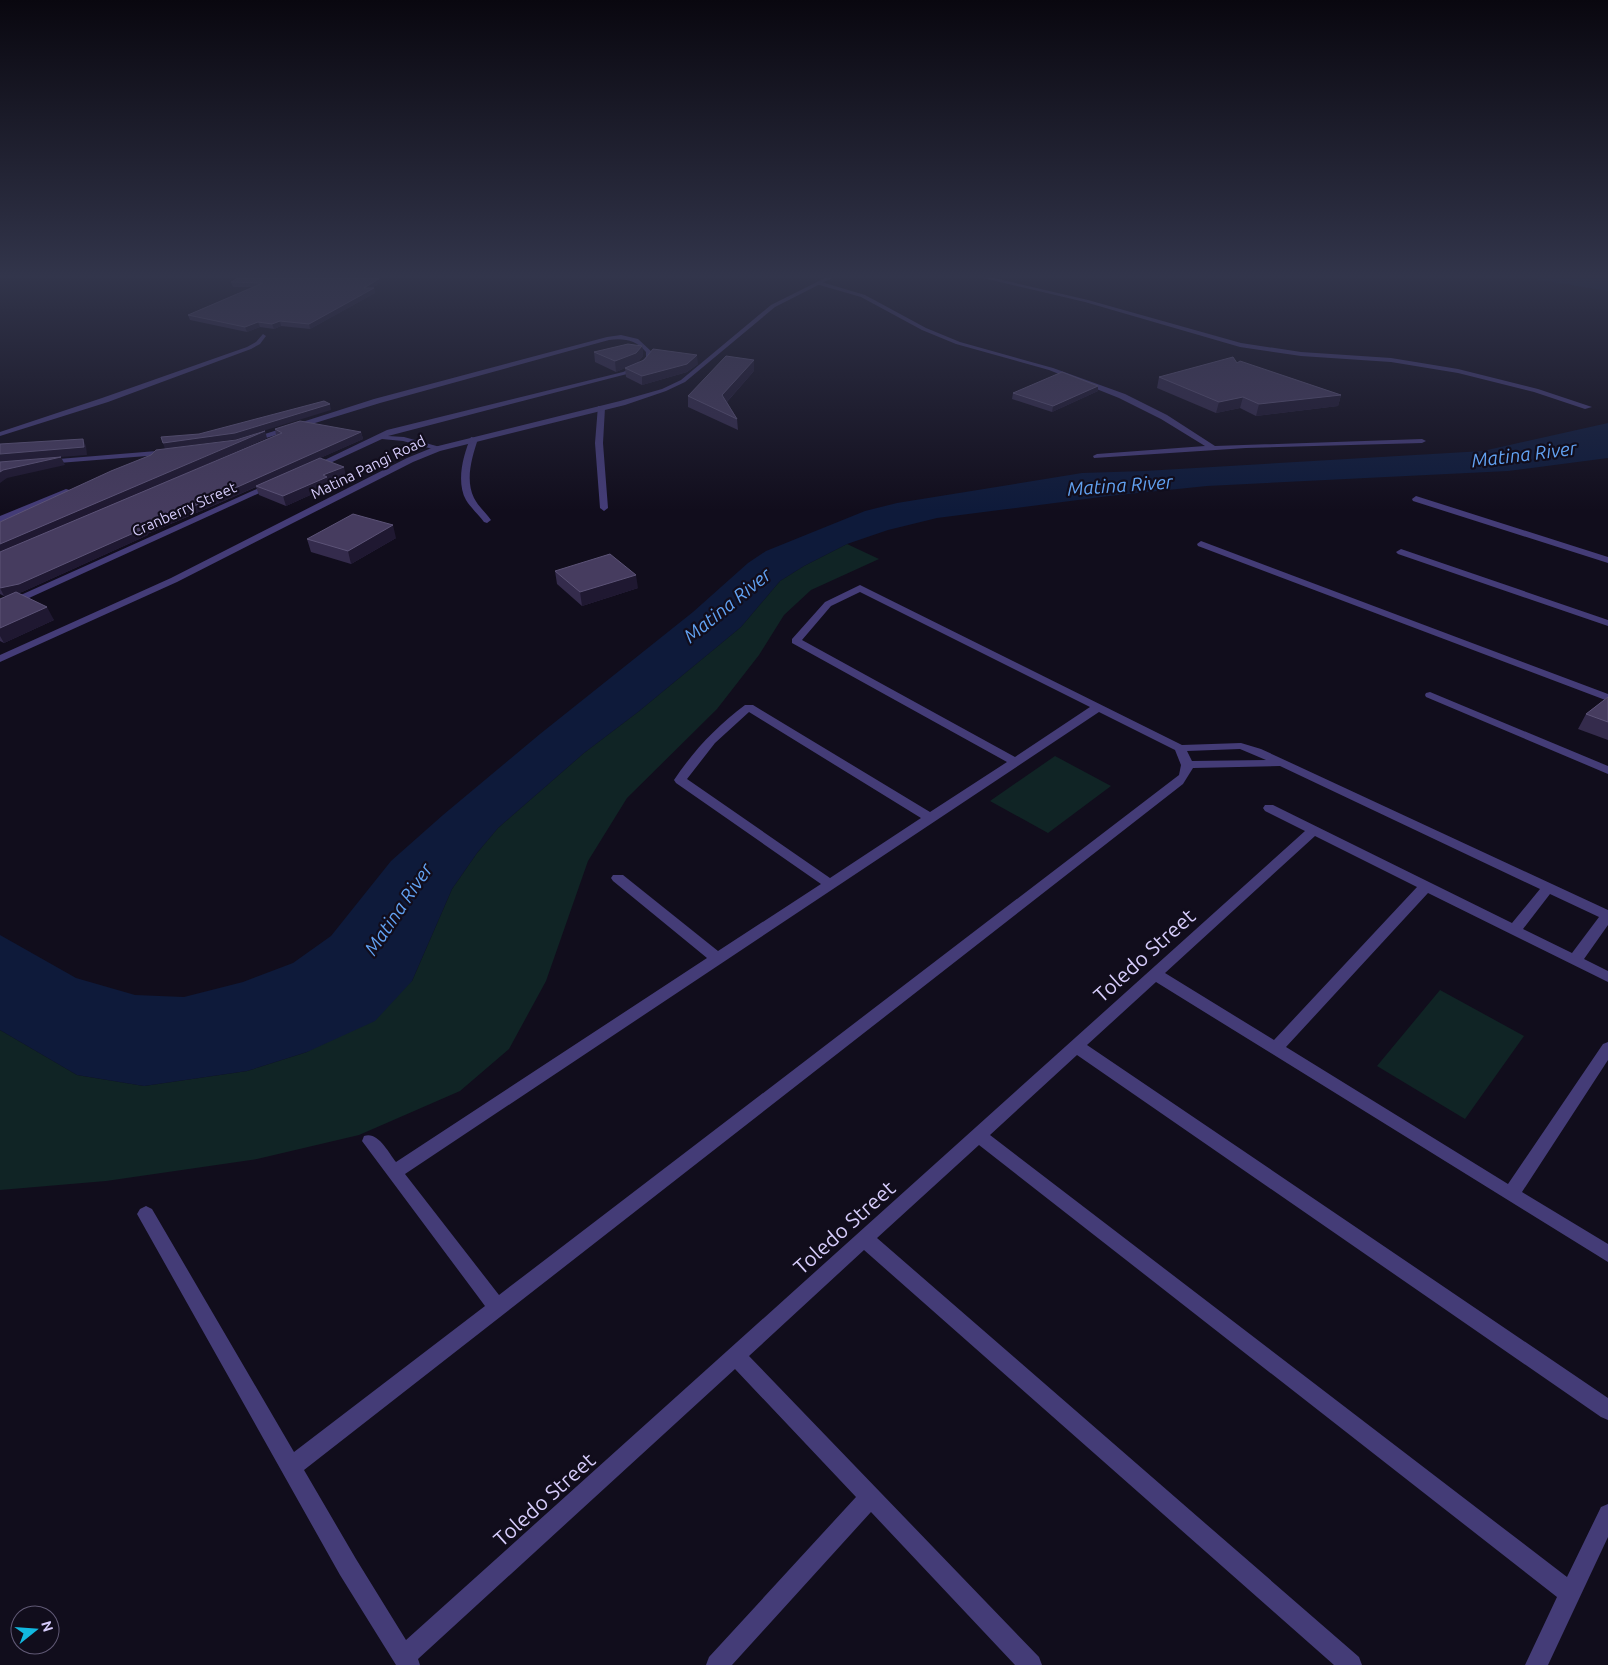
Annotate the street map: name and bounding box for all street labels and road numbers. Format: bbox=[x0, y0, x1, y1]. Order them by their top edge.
street label: Matina Pangi Road bbox=[308, 432, 428, 502]
street label: Cranberry Street bbox=[129, 478, 239, 540]
street label: Toledo Street bbox=[1088, 903, 1200, 1007]
street label: Toledo Street bbox=[788, 1175, 900, 1279]
street label: Toledo Street bbox=[488, 1447, 600, 1551]

